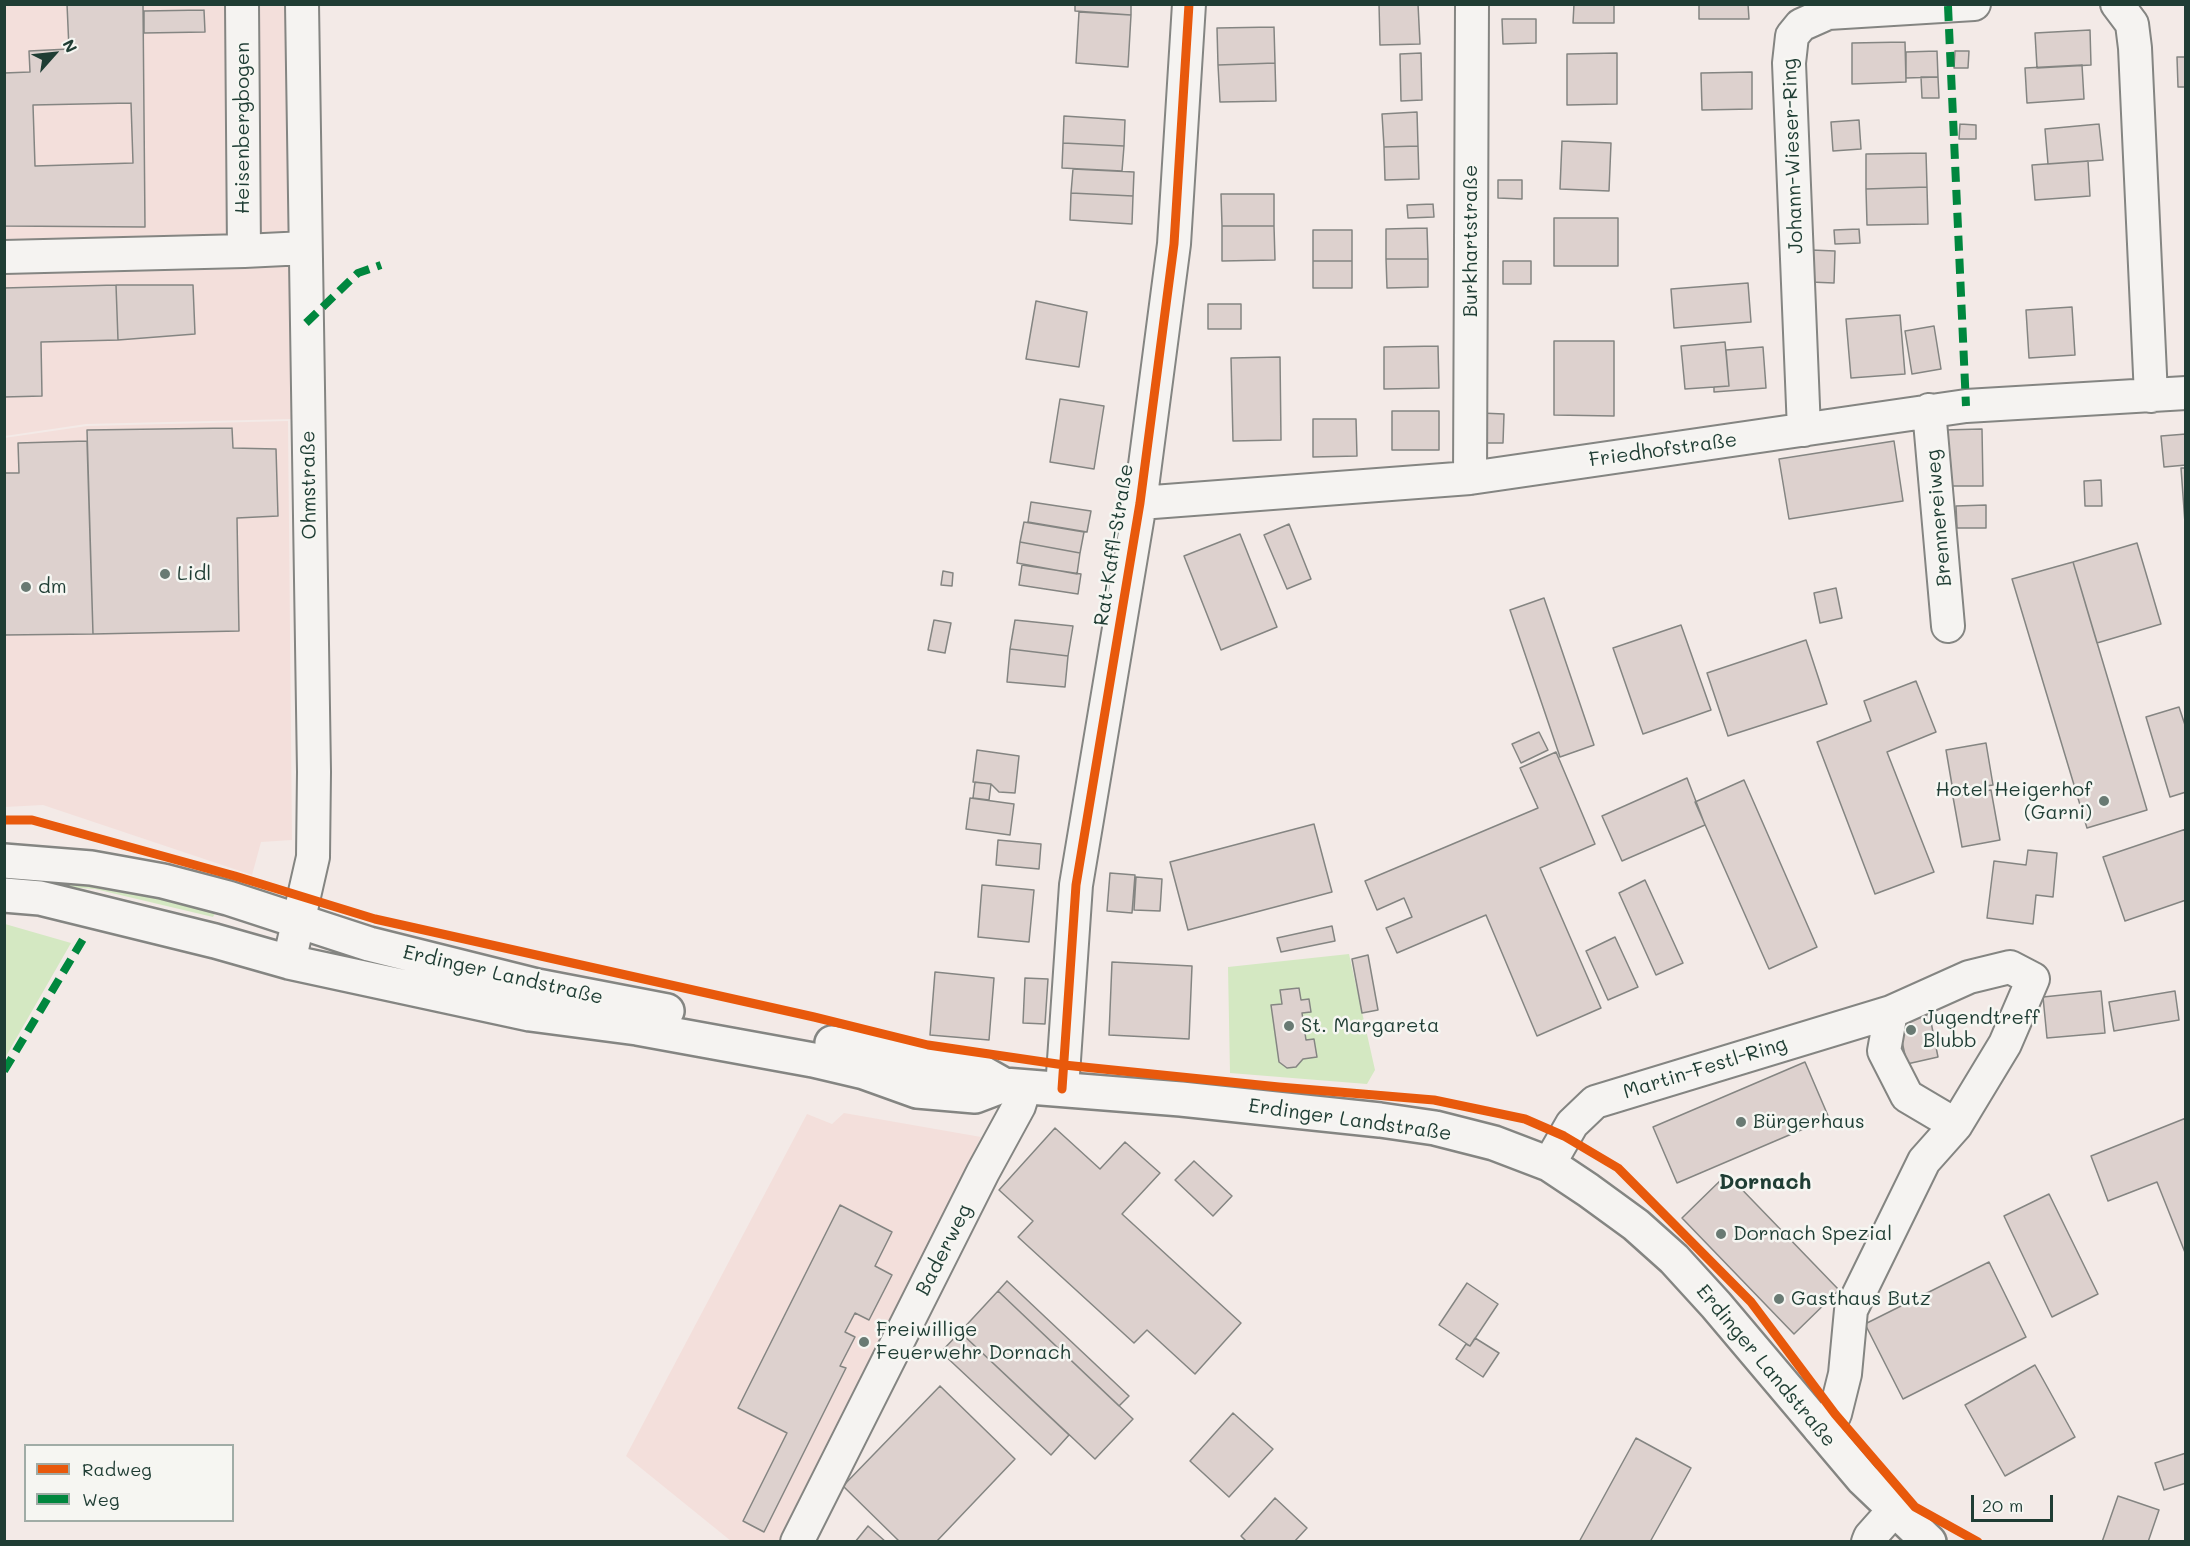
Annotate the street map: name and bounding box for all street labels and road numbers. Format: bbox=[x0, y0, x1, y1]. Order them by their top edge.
street label: Heisenbergbogen bbox=[231, 42, 255, 214]
street label: Johann-Wieser-Ring bbox=[1778, 58, 1808, 254]
street label: Burkhartstraße bbox=[1459, 165, 1483, 317]
street label: Friedhofstraße bbox=[1587, 428, 1739, 472]
street label: Ohmstraße bbox=[296, 430, 322, 540]
street label: Brennereiweg bbox=[1921, 449, 1957, 587]
street label: Rat-Kaffl-Straße bbox=[1089, 462, 1139, 628]
street label: Erdinger Landstraße bbox=[401, 940, 605, 1010]
street label: Martin-Festl-Ring bbox=[1620, 1032, 1790, 1104]
street label: Erdinger Landstraße bbox=[1247, 1094, 1453, 1146]
street label: Baderweg bbox=[911, 1200, 977, 1300]
street label: Erdinger Landstraße bbox=[1691, 1280, 1841, 1452]

